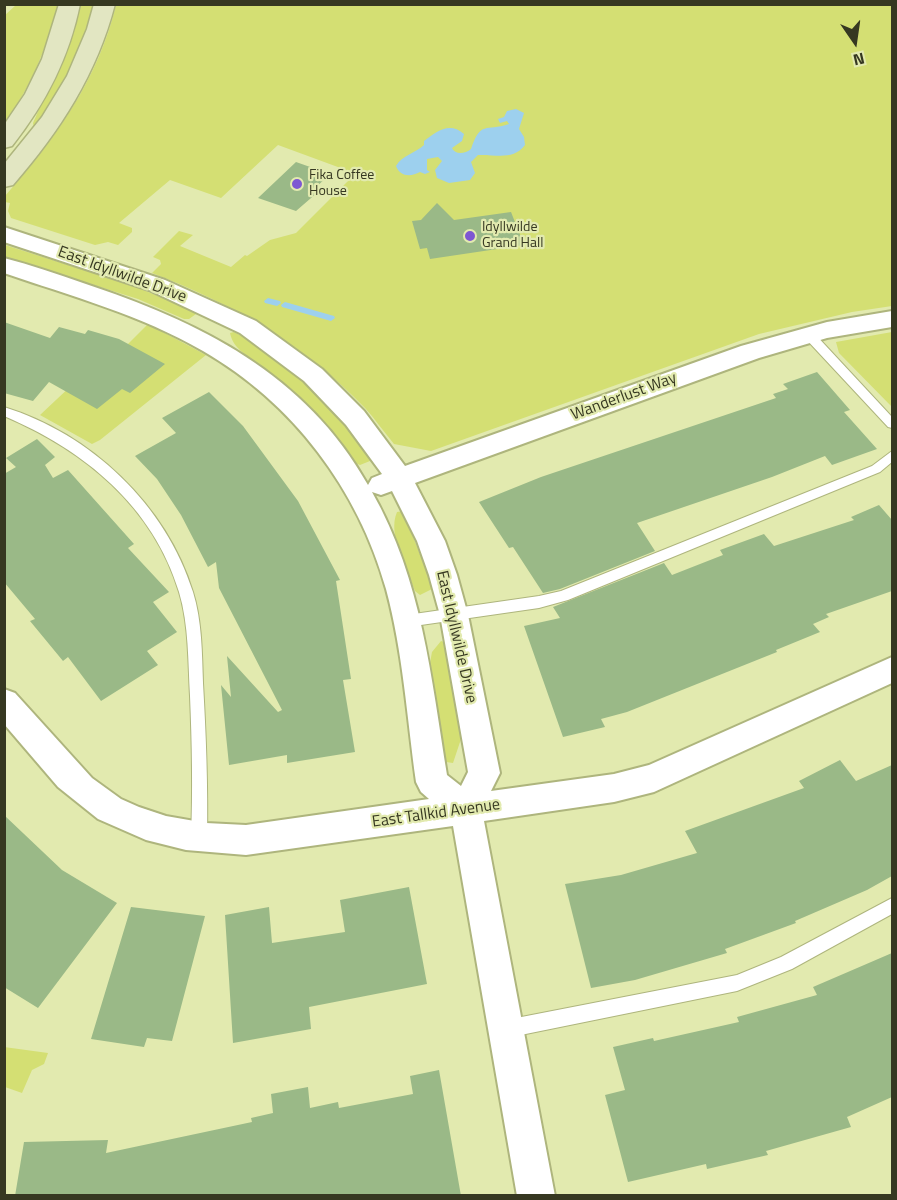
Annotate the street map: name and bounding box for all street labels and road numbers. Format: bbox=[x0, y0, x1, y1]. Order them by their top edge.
street label: East Idyllwilde Drive bbox=[55, 243, 189, 307]
street label: Wanderlust Way bbox=[569, 369, 679, 425]
street label: East Idyllwilde Drive bbox=[431, 569, 481, 705]
street label: East Tallkid Avenue bbox=[371, 796, 501, 832]

